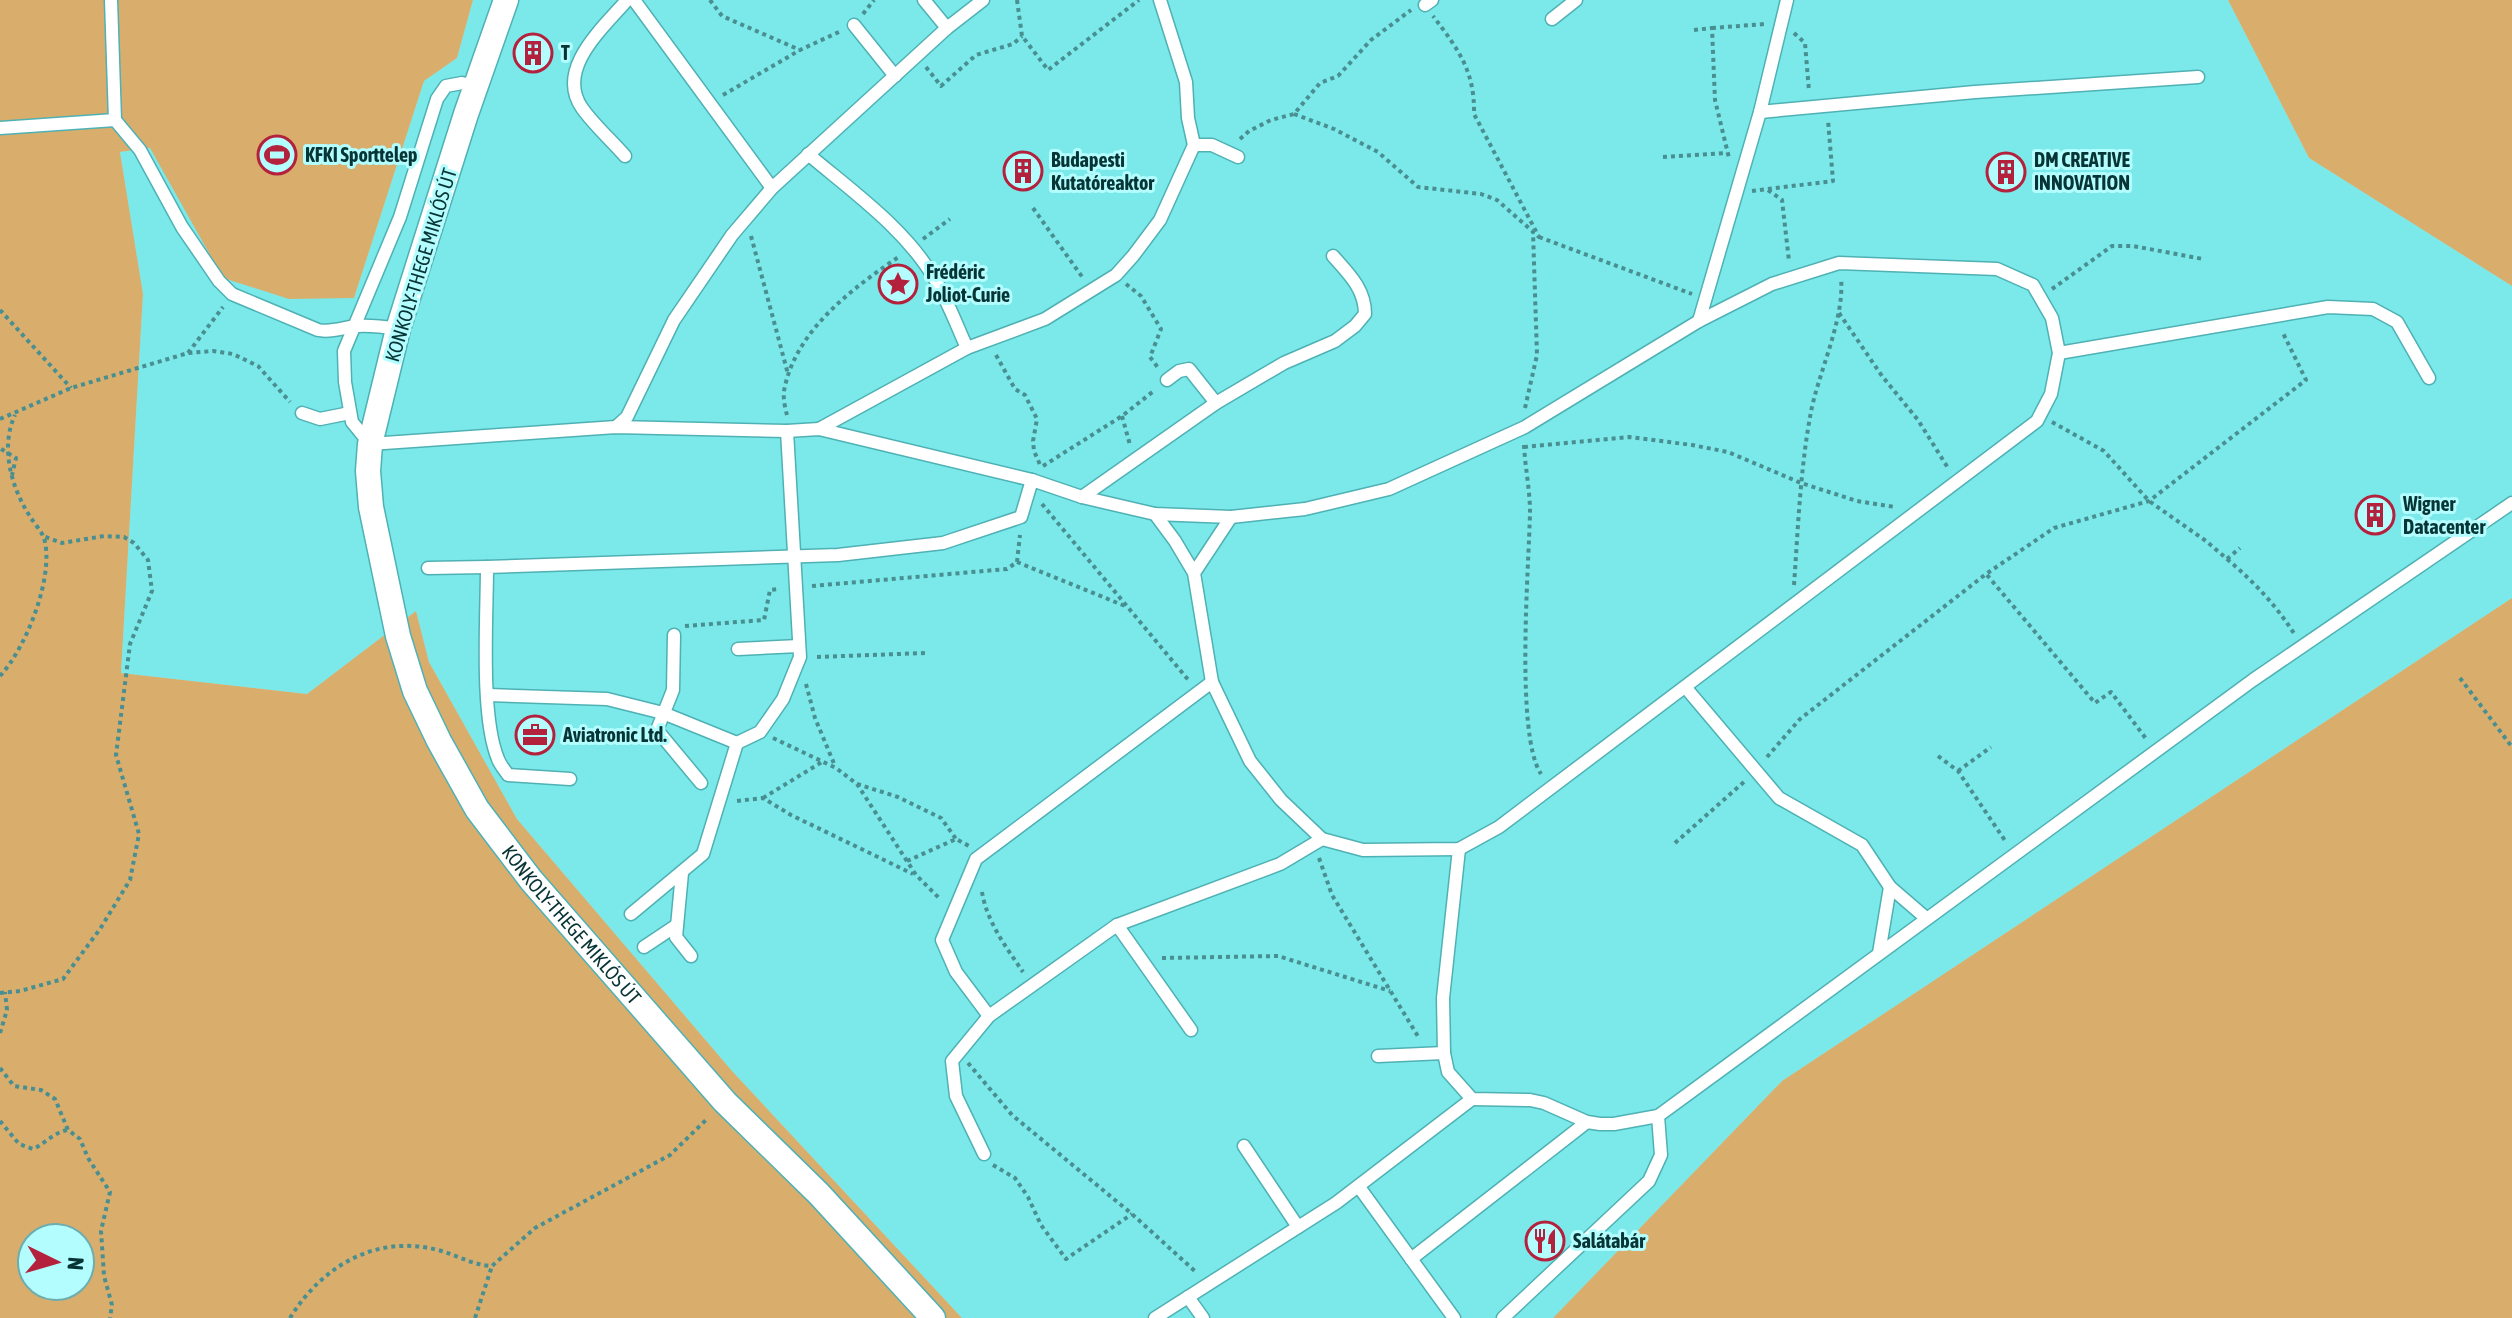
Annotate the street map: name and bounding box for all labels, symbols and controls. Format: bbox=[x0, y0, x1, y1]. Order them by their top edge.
building icon: T bbox=[512, 32, 554, 74]
place label: T bbox=[561, 41, 570, 64]
sports icon: KFKI Sporttelep bbox=[256, 134, 298, 176]
place label: KFKI Sporttelep bbox=[305, 143, 418, 166]
place label: Budapesti Kutatóreaktor bbox=[1051, 148, 1155, 194]
place label: DM CREATIVE INNOVATION bbox=[2034, 148, 2131, 194]
building icon: Budapesti Kutatóreaktor bbox=[1002, 150, 1044, 192]
building icon: DM CREATIVE INNOVATION bbox=[1985, 151, 2027, 193]
street label: KONKOLY-THEGE MIKLÓS ÚT bbox=[380, 165, 461, 365]
place label: Frédéric Joliot-Curie bbox=[925, 260, 1010, 306]
place icon: Frédéric Joliot-Curie bbox=[877, 263, 919, 305]
place label: Wigner Datacenter bbox=[2402, 492, 2486, 538]
building icon: Wigner Datacenter bbox=[2354, 494, 2396, 536]
office icon: Aviatronic Ltd. bbox=[514, 714, 556, 756]
place label: Aviatronic Ltd. bbox=[562, 723, 667, 746]
street label: KONKOLY-THEGE MIKLÓS ÚT bbox=[498, 840, 646, 1009]
restaurant icon: Salátabár bbox=[1524, 1220, 1566, 1262]
north arrow bbox=[16, 1222, 96, 1302]
place label: Salátabár bbox=[1573, 1229, 1646, 1252]
text: N bbox=[62, 1256, 89, 1271]

